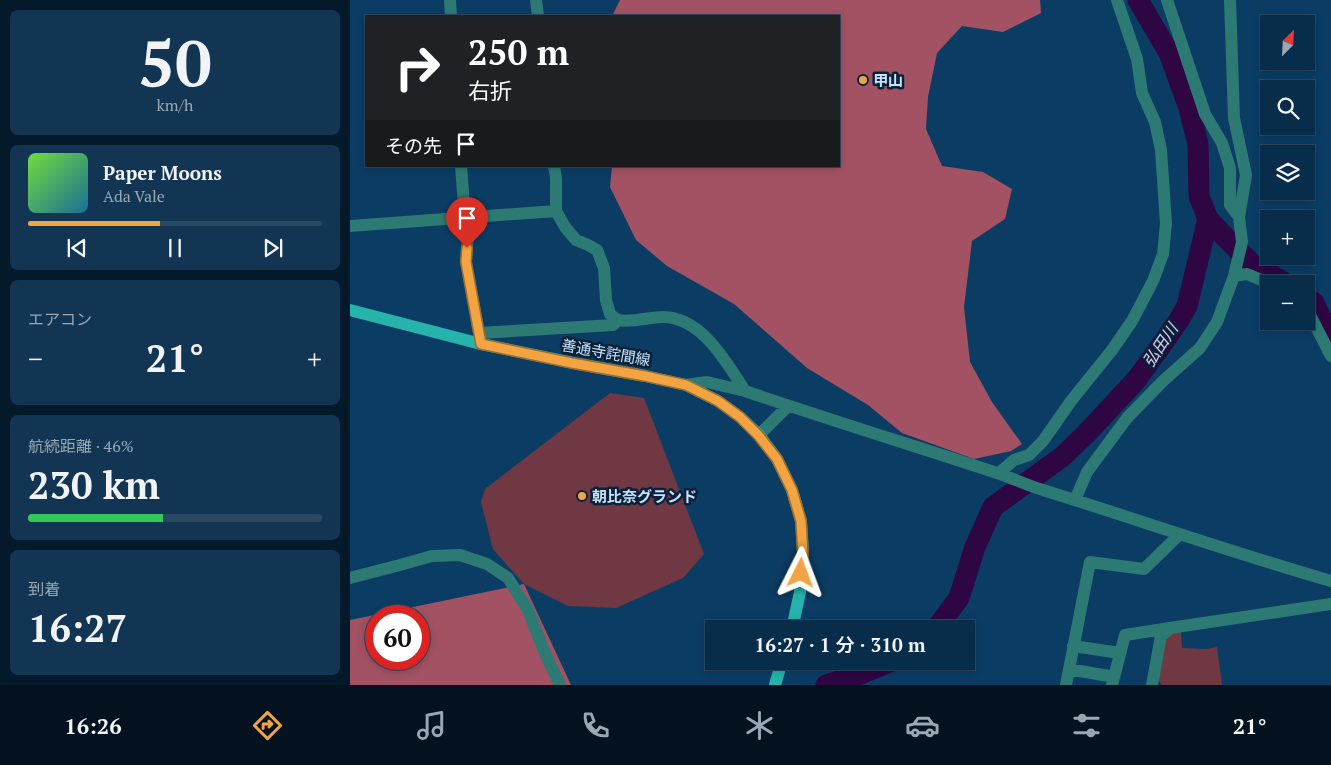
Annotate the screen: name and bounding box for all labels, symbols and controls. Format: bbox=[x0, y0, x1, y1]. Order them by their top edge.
north arrow bbox=[1260, 15, 1315, 70]
map controls bbox=[1260, 15, 1315, 330]
text: 50 bbox=[138, 18, 212, 105]
text: 250 m bbox=[468, 29, 569, 75]
icon: right bbox=[385, 35, 450, 100]
place label: 甲山 bbox=[873, 70, 903, 90]
marker: 甲山 bbox=[857, 74, 869, 86]
text: 右折 bbox=[468, 76, 512, 105]
button: search bbox=[1260, 80, 1315, 135]
text: km/h bbox=[157, 94, 193, 116]
icon: arrive bbox=[452, 130, 480, 158]
text: その先 bbox=[385, 133, 442, 158]
button: layers bbox=[1260, 145, 1315, 200]
text: Paper Moons bbox=[103, 160, 222, 185]
text: Ada Vale bbox=[103, 185, 165, 207]
pin bbox=[446, 197, 488, 248]
icon: arrive bbox=[453, 204, 481, 232]
button: + bbox=[1260, 210, 1315, 265]
icon: previous bbox=[63, 234, 91, 262]
icon: pause bbox=[161, 234, 189, 262]
icon: next bbox=[259, 234, 287, 262]
button: − bbox=[1260, 275, 1315, 330]
text: エアコン bbox=[28, 308, 92, 330]
water label: 弘田川 bbox=[1137, 317, 1184, 371]
text: 21° bbox=[146, 333, 204, 383]
street label: 善通寺詫間線 bbox=[560, 334, 652, 370]
text: − bbox=[28, 340, 43, 377]
text: + bbox=[307, 340, 322, 377]
text: 航続距離 · 46% bbox=[28, 435, 134, 457]
text: 230 km bbox=[28, 460, 160, 510]
place label: 朝比奈グランド bbox=[592, 486, 697, 506]
marker: 朝比奈グランド bbox=[576, 490, 588, 502]
position arrow bbox=[774, 546, 826, 598]
text: 到着 bbox=[28, 578, 60, 600]
text: 16:27 bbox=[28, 603, 127, 653]
speed limit sign: 60 bbox=[365, 605, 430, 670]
text: 16:27 · 1 分 · 310 m bbox=[755, 632, 925, 657]
icon: directions bbox=[250, 708, 285, 743]
icon: music bbox=[414, 708, 449, 743]
icon: phone bbox=[578, 708, 613, 743]
icon: climate bbox=[742, 708, 777, 743]
icon: car bbox=[905, 708, 940, 743]
icon: filters bbox=[1069, 708, 1104, 743]
text: 16:26 bbox=[64, 711, 122, 740]
text: 21° bbox=[1233, 711, 1267, 740]

